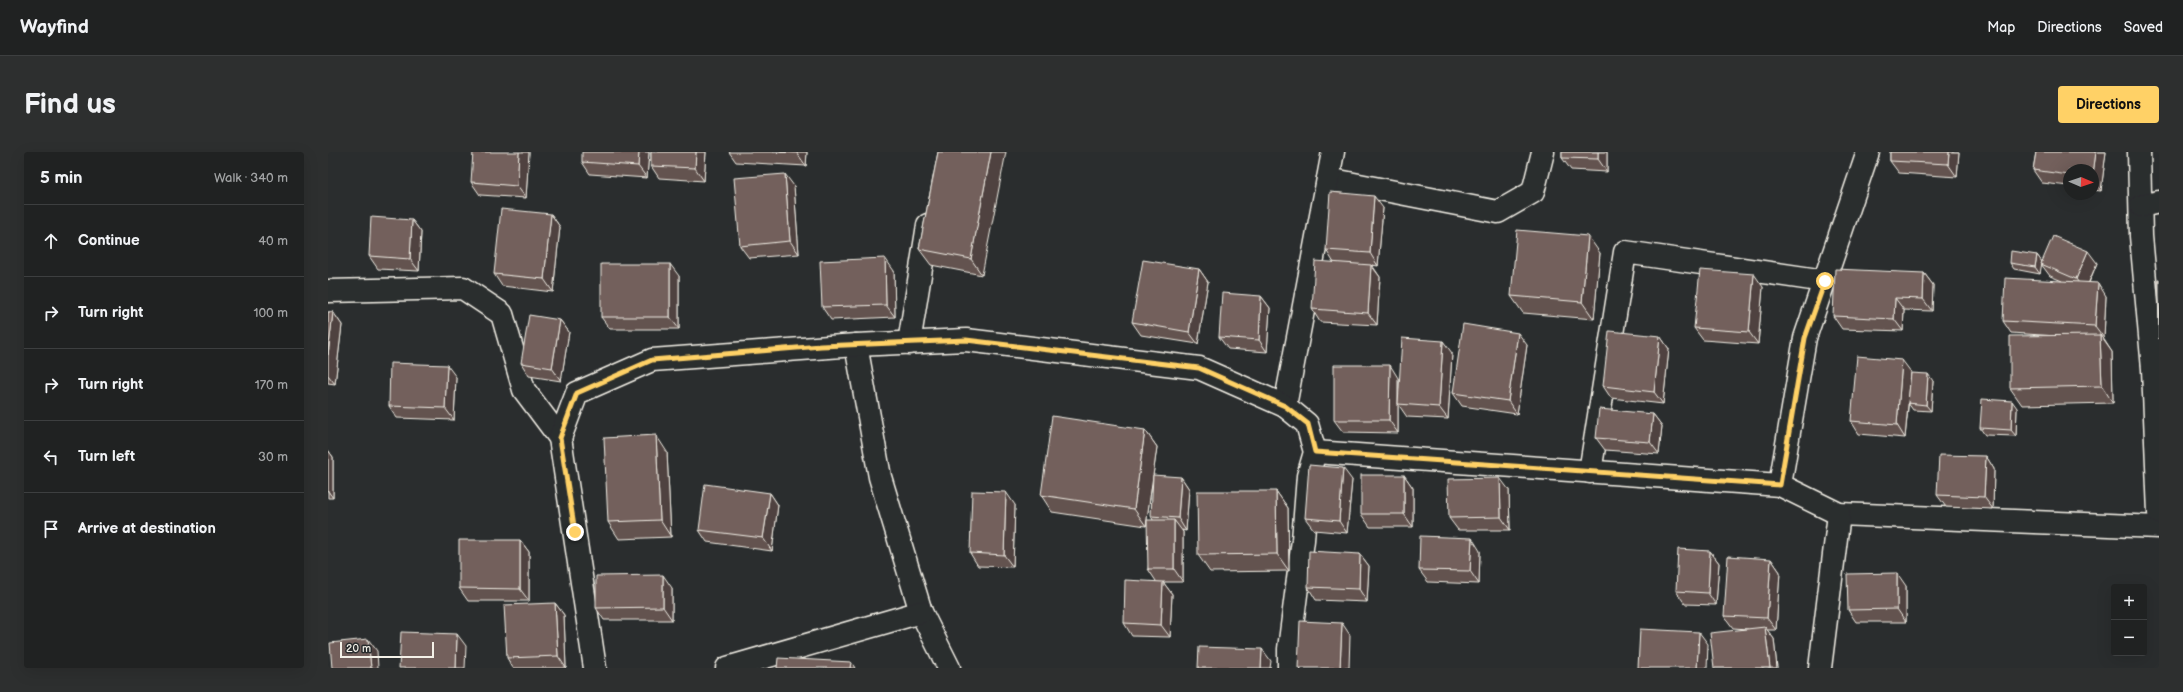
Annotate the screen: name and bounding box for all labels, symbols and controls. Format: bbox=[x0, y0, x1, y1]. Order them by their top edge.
text: Wayfind bbox=[20, 16, 89, 39]
text: Map bbox=[1987, 19, 2015, 36]
text: Directions bbox=[2037, 19, 2102, 36]
text: Saved bbox=[2124, 19, 2163, 36]
button: Directions bbox=[2058, 86, 2159, 123]
text: Find us bbox=[24, 88, 116, 121]
north arrow bbox=[2063, 164, 2099, 200]
text: 5 min bbox=[40, 168, 83, 188]
text: Walk · 340 m bbox=[214, 170, 288, 186]
icon: ahead bbox=[40, 230, 62, 252]
text: Continue bbox=[78, 231, 140, 250]
text: 40 m bbox=[258, 233, 288, 249]
route start bbox=[1816, 272, 1834, 290]
icon: right bbox=[40, 302, 62, 324]
text: Turn right bbox=[78, 303, 143, 322]
text: 100 m bbox=[253, 305, 288, 321]
icon: right bbox=[40, 374, 62, 396]
text: Turn right bbox=[78, 375, 143, 394]
text: 170 m bbox=[255, 377, 288, 393]
icon: left bbox=[40, 446, 62, 468]
text: Turn left bbox=[78, 447, 135, 466]
text: 30 m bbox=[258, 449, 288, 465]
icon: arrive bbox=[40, 518, 62, 540]
text: Arrive at destination bbox=[78, 519, 216, 538]
route end bbox=[566, 523, 584, 541]
map controls bbox=[2111, 584, 2147, 656]
button: + bbox=[2111, 584, 2147, 620]
button: − bbox=[2111, 620, 2147, 656]
scale bar bbox=[340, 640, 434, 659]
text: 20 m bbox=[346, 642, 371, 655]

